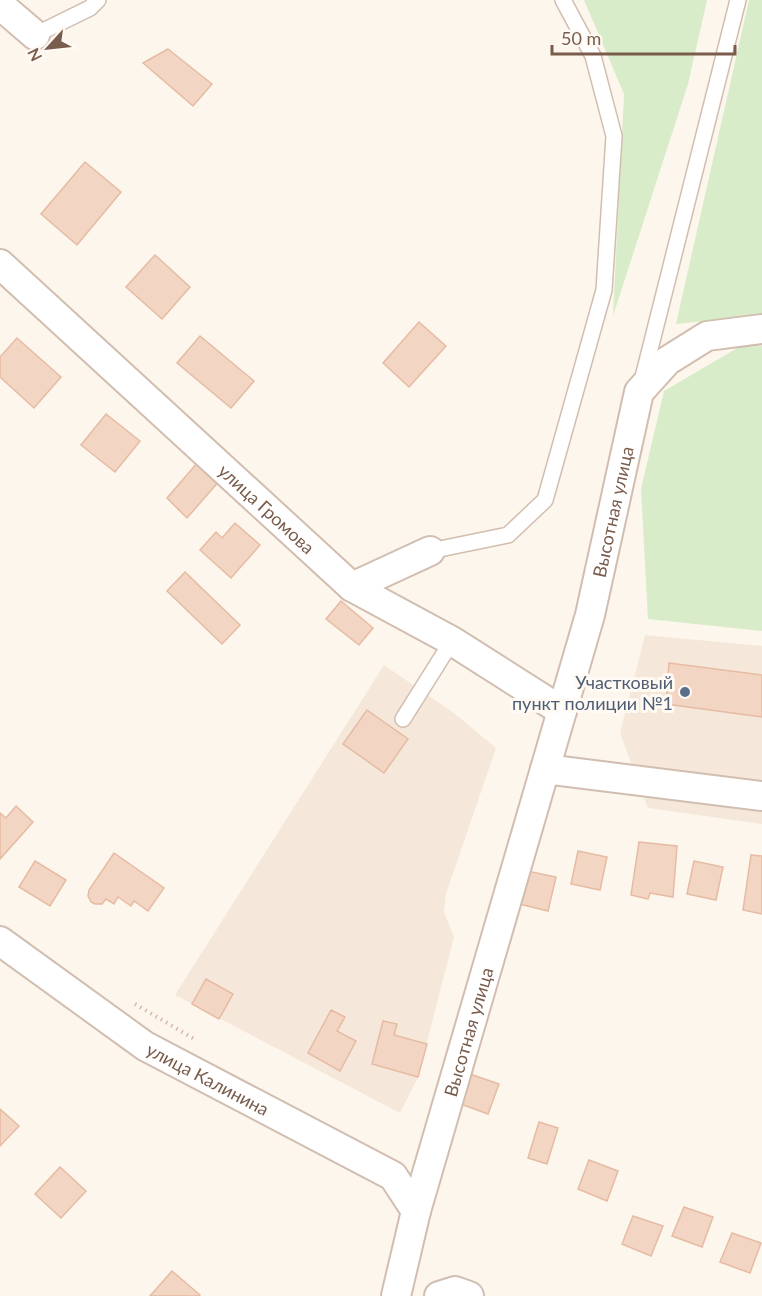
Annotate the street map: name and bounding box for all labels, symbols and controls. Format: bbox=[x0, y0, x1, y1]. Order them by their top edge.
north arrow bbox=[18, 18, 78, 78]
scale bar bbox=[552, 18, 735, 56]
text: 50 m bbox=[561, 27, 601, 49]
text: N bbox=[23, 45, 45, 65]
street label: Высотная улица bbox=[588, 444, 638, 579]
street label: улица Громова bbox=[214, 459, 319, 558]
place label: Участковый пункт полиции №1 bbox=[512, 671, 673, 714]
marker: Участковый пункт полиции №1 bbox=[678, 685, 692, 699]
street label: Высотная улица bbox=[439, 965, 498, 1099]
street label: улица Калинина bbox=[143, 1038, 273, 1120]

